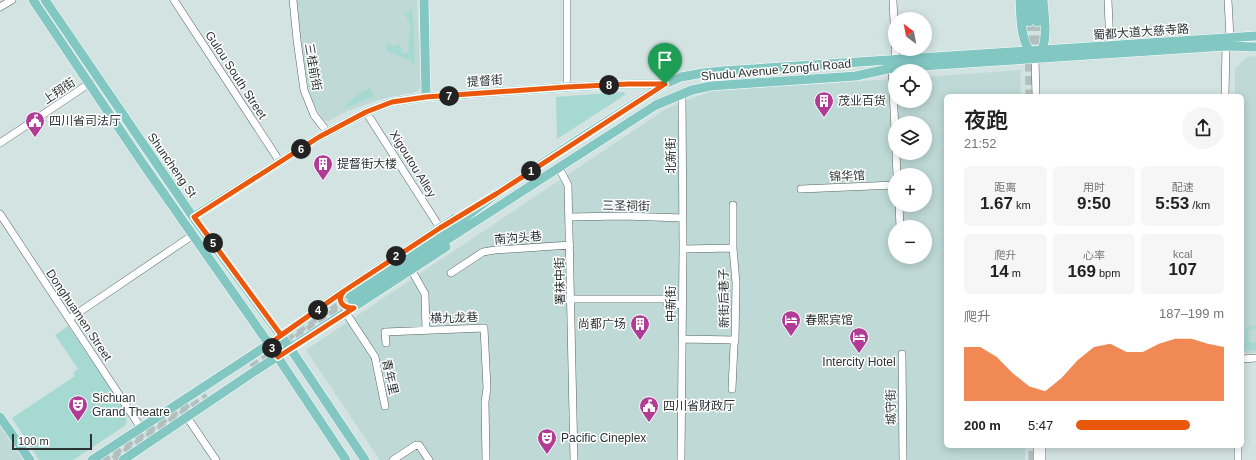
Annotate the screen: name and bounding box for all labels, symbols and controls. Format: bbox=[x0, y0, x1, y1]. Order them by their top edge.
north arrow bbox=[888, 12, 932, 56]
map controls bbox=[888, 12, 932, 264]
street label: 蜀都大道大慈寺路 bbox=[1093, 22, 1189, 42]
street label: Gulou South Street bbox=[202, 28, 270, 122]
street label: 三桂前街 bbox=[302, 42, 324, 92]
pin bbox=[648, 43, 682, 84]
icon: arrive bbox=[654, 49, 676, 71]
street label: Shudu Avenue Zongfu Road bbox=[700, 56, 852, 84]
button: locate bbox=[888, 64, 932, 108]
street label: 提督街 bbox=[467, 73, 503, 89]
street label: 上翔街 bbox=[40, 75, 78, 107]
pin: 8 bbox=[599, 75, 619, 95]
text: 8 bbox=[606, 79, 612, 91]
pin: 7 bbox=[439, 86, 459, 106]
text: 7 bbox=[446, 90, 452, 102]
building icon: 茂业百货 bbox=[813, 90, 835, 118]
place label: 茂业百货 bbox=[838, 94, 886, 108]
button: share bbox=[1182, 107, 1224, 149]
text: 夜跑 bbox=[964, 108, 1008, 133]
public building icon: 四川省司法厅 bbox=[24, 110, 46, 138]
place label: 四川省司法厅 bbox=[49, 114, 121, 128]
button: layers bbox=[888, 116, 932, 160]
street label: Xigoutou Alley bbox=[387, 128, 439, 200]
street label: Shuncheng St bbox=[145, 130, 200, 200]
text: 21:52 bbox=[964, 136, 997, 151]
street label: 北新街 bbox=[664, 138, 678, 174]
pin: 6 bbox=[291, 139, 311, 159]
text: 6 bbox=[298, 143, 304, 155]
building icon: 提督街大楼 bbox=[312, 153, 334, 181]
place label: 提督街大楼 bbox=[337, 157, 397, 171]
pin: 1 bbox=[521, 161, 541, 181]
text: 1 bbox=[528, 165, 534, 177]
street label: 锦华馆 bbox=[829, 168, 865, 184]
button: + bbox=[888, 168, 932, 212]
text: 距离 bbox=[994, 181, 1016, 193]
text: 用时 bbox=[1083, 181, 1105, 193]
text: 配速 bbox=[1172, 181, 1194, 193]
text: 1.67 bbox=[980, 194, 1013, 213]
text: 9:50 bbox=[1077, 194, 1111, 213]
text: 5:53 bbox=[1155, 194, 1189, 213]
street label: 三圣祠街 bbox=[602, 199, 650, 213]
text: km bbox=[1013, 199, 1031, 211]
text: /km bbox=[1189, 199, 1210, 211]
button: − bbox=[888, 220, 932, 264]
street label: 南沟头巷 bbox=[493, 229, 543, 247]
pin: 5 bbox=[203, 233, 223, 253]
text: 5 bbox=[210, 237, 216, 249]
pin: 2 bbox=[386, 246, 406, 266]
text: kcal bbox=[1173, 248, 1192, 260]
text: 爬升 bbox=[994, 249, 1016, 261]
text: 心率 bbox=[1083, 249, 1105, 261]
text: 2 bbox=[393, 250, 399, 262]
street label: 署袜中街 bbox=[553, 257, 567, 305]
text: 107 bbox=[1168, 260, 1197, 279]
text: 14 bbox=[990, 262, 1009, 281]
text: 169 bbox=[1068, 262, 1096, 281]
street label: Donghuamen Street bbox=[43, 267, 115, 364]
text: m bbox=[1009, 267, 1021, 279]
text: bpm bbox=[1096, 267, 1120, 279]
street label: 新街后巷子 bbox=[716, 268, 732, 328]
street label: 中新街 bbox=[664, 286, 678, 322]
pin: 4 bbox=[308, 300, 328, 320]
text: 4 bbox=[315, 304, 321, 316]
text: 187–199 m bbox=[1159, 306, 1224, 321]
hotel icon: 春熙宾馆 bbox=[780, 309, 802, 337]
text: 爬升 bbox=[964, 309, 990, 324]
street label: 横九龙巷 bbox=[430, 310, 478, 326]
building icon: 尚都广场 bbox=[629, 313, 651, 341]
place label: 春熙宾馆 bbox=[805, 313, 853, 327]
place label: 尚都广场 bbox=[578, 317, 626, 331]
hotel icon: Intercity Hotel bbox=[848, 326, 870, 354]
pin: 3 bbox=[262, 338, 282, 358]
text: 3 bbox=[269, 342, 275, 354]
place label: Intercity Hotel bbox=[822, 355, 896, 369]
street label: 青年里 bbox=[379, 358, 401, 396]
street label: 城守街 bbox=[884, 389, 898, 425]
place label: Sichuan Grand Theatre bbox=[92, 391, 170, 419]
theatre icon: Sichuan Grand Theatre bbox=[67, 394, 89, 422]
public building icon: 四川省财政厅 bbox=[638, 395, 660, 423]
place label: 四川省财政厅 bbox=[663, 399, 735, 413]
text: 200 m bbox=[964, 418, 1001, 433]
text: 5:47 bbox=[1028, 418, 1053, 433]
theatre icon: Pacific Cineplex bbox=[536, 427, 558, 455]
place label: Pacific Cineplex bbox=[561, 431, 646, 445]
scale bar bbox=[12, 432, 92, 451]
text: 100 m bbox=[18, 435, 49, 447]

